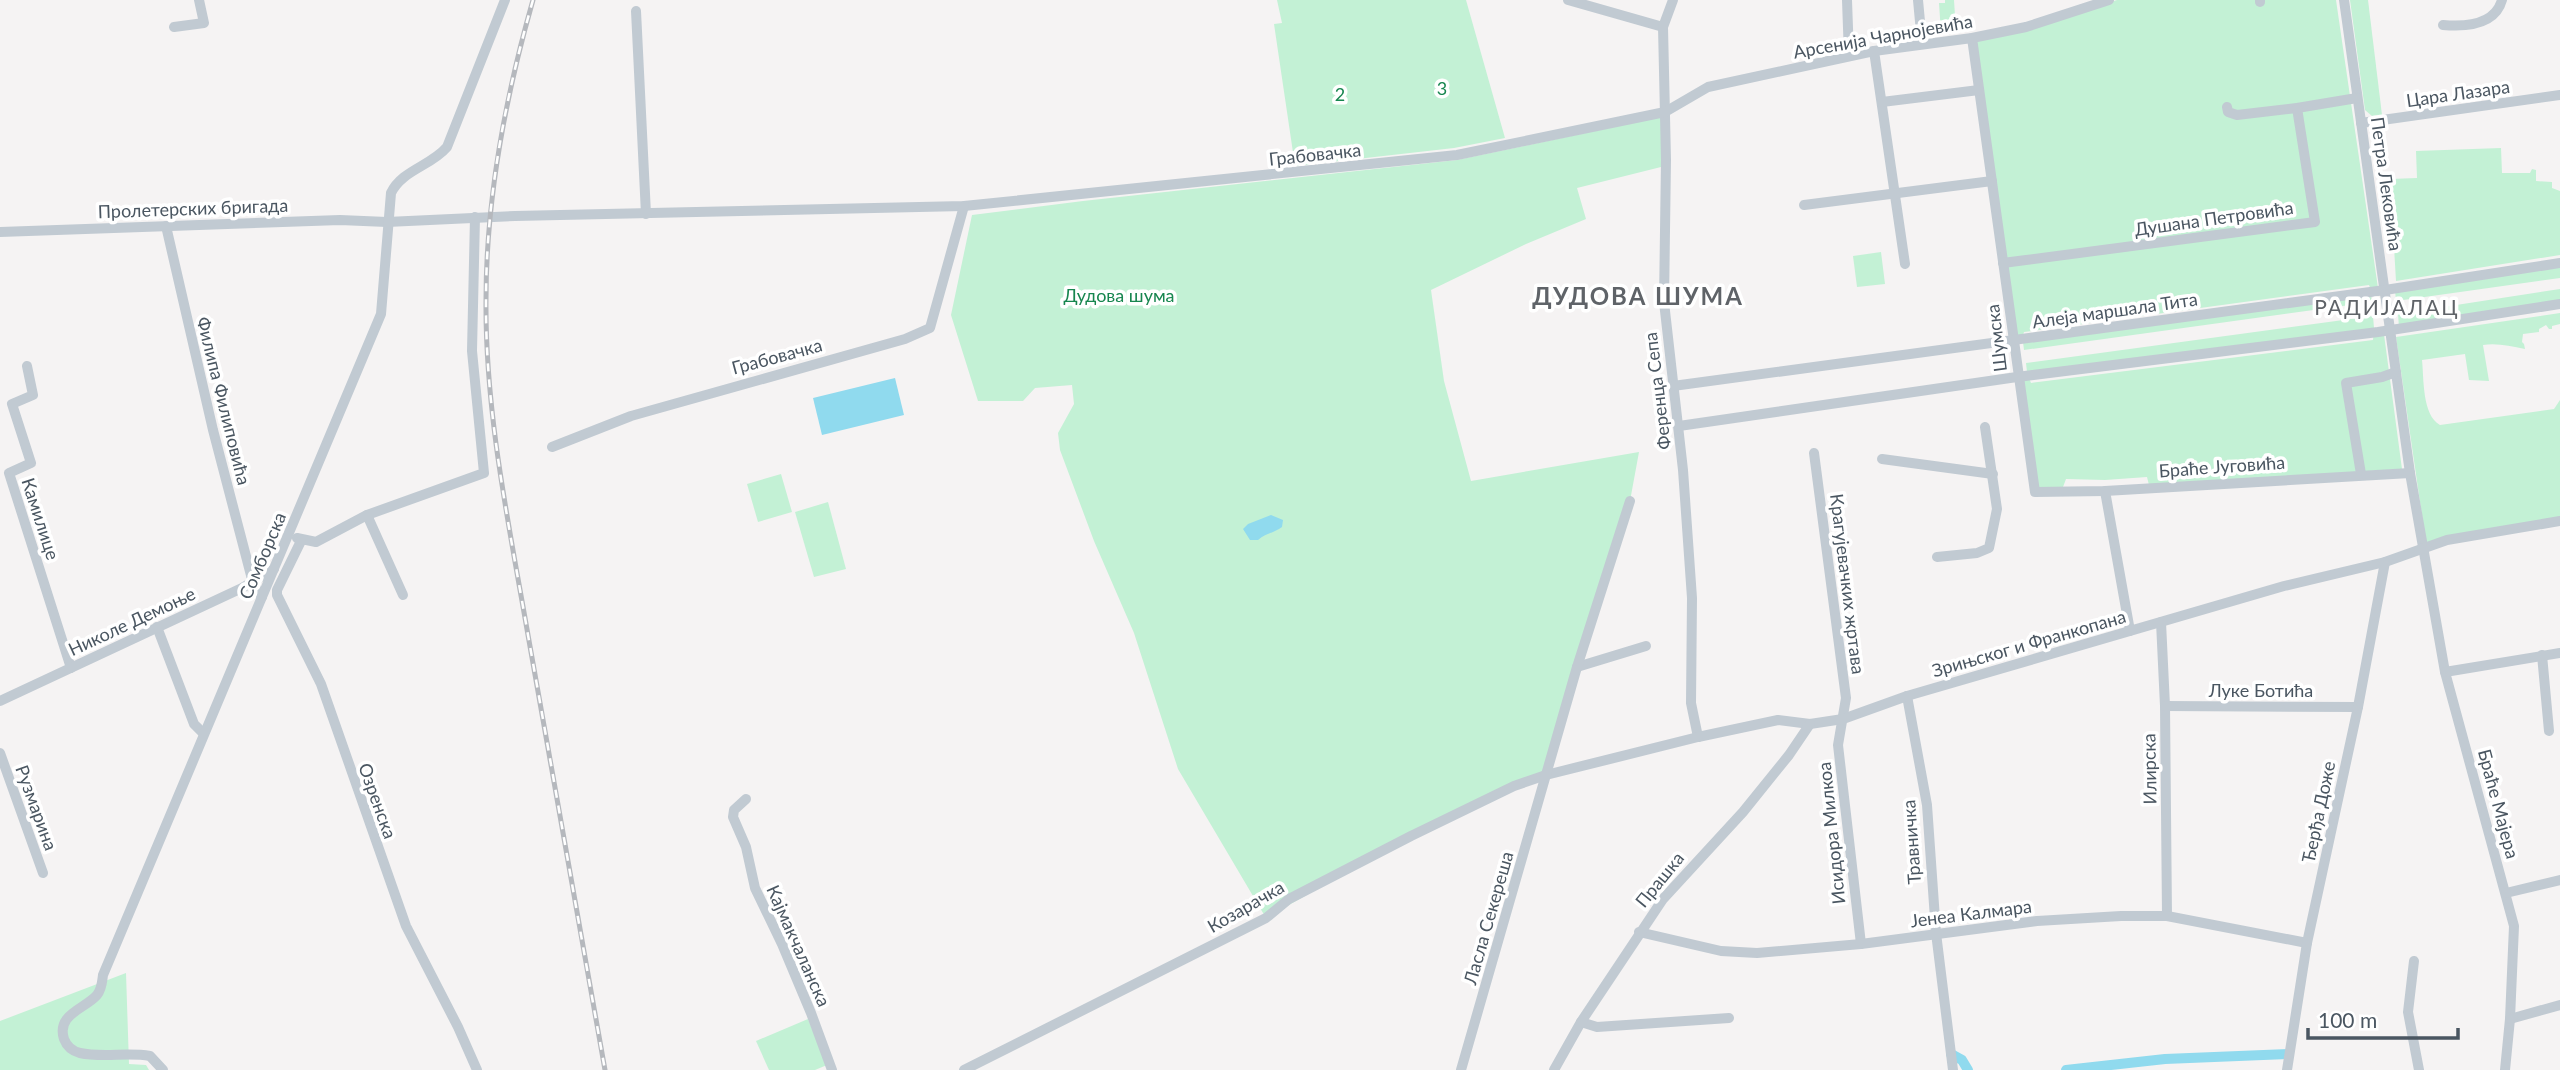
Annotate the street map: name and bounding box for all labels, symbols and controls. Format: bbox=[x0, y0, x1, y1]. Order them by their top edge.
street label: Арсенија Чарнојевића bbox=[1791, 9, 1974, 63]
street label: Цара Лазара bbox=[2405, 75, 2511, 111]
park label: 3 bbox=[1437, 77, 1447, 99]
park label: 2 bbox=[1335, 83, 1345, 105]
street label: Петра Лековића bbox=[2367, 116, 2407, 252]
street label: Грабовачка bbox=[1268, 138, 1362, 170]
street label: Пролетерских бригада bbox=[97, 194, 289, 222]
street label: Душана Петровића bbox=[2133, 196, 2295, 240]
district label: ДУДОВА ШУМА bbox=[1532, 281, 1744, 310]
park label: Дудова шума bbox=[1063, 284, 1175, 306]
street label: Алеја маршала Тита bbox=[2031, 288, 2199, 333]
district label: РАДИЈАЛАЦ bbox=[2314, 294, 2460, 319]
street label: Шумска bbox=[1981, 303, 2011, 373]
street label: Филипа Филиповића bbox=[192, 314, 256, 487]
street label: Ференца Сепа bbox=[1639, 331, 1675, 451]
street label: Грабовачка bbox=[729, 333, 824, 379]
street label: Браће Југовића bbox=[2158, 451, 2286, 481]
street label: Камилице bbox=[17, 475, 65, 563]
street label: Крагујевачких жртава bbox=[1826, 492, 1870, 675]
street label: Сомборска bbox=[234, 509, 290, 602]
street label: Николе Демоње bbox=[65, 582, 199, 660]
street label: Зрињског и Франкопана bbox=[1929, 605, 2128, 681]
street label: Луке Ботића bbox=[2208, 679, 2313, 701]
street label: Илирска bbox=[2137, 733, 2161, 805]
street label: Браће Мајера bbox=[2474, 747, 2524, 861]
street label: Ђерђа Доже bbox=[2297, 759, 2340, 865]
street label: Озренска bbox=[354, 760, 402, 841]
street label: Исидора Милкоа bbox=[1813, 761, 1849, 905]
street label: Рузмарина bbox=[11, 762, 63, 853]
street label: Травничка bbox=[1897, 799, 1925, 885]
street label: Прашка bbox=[1630, 847, 1688, 912]
street label: Ласла Секереша bbox=[1458, 849, 1518, 988]
street label: Козарачка bbox=[1203, 875, 1288, 937]
street label: Кајмакчаланска bbox=[762, 881, 836, 1010]
street label: Јенеа Калмара bbox=[1909, 895, 2033, 931]
scale bar bbox=[2308, 996, 2458, 1040]
text: 100 m bbox=[2318, 1007, 2377, 1032]

